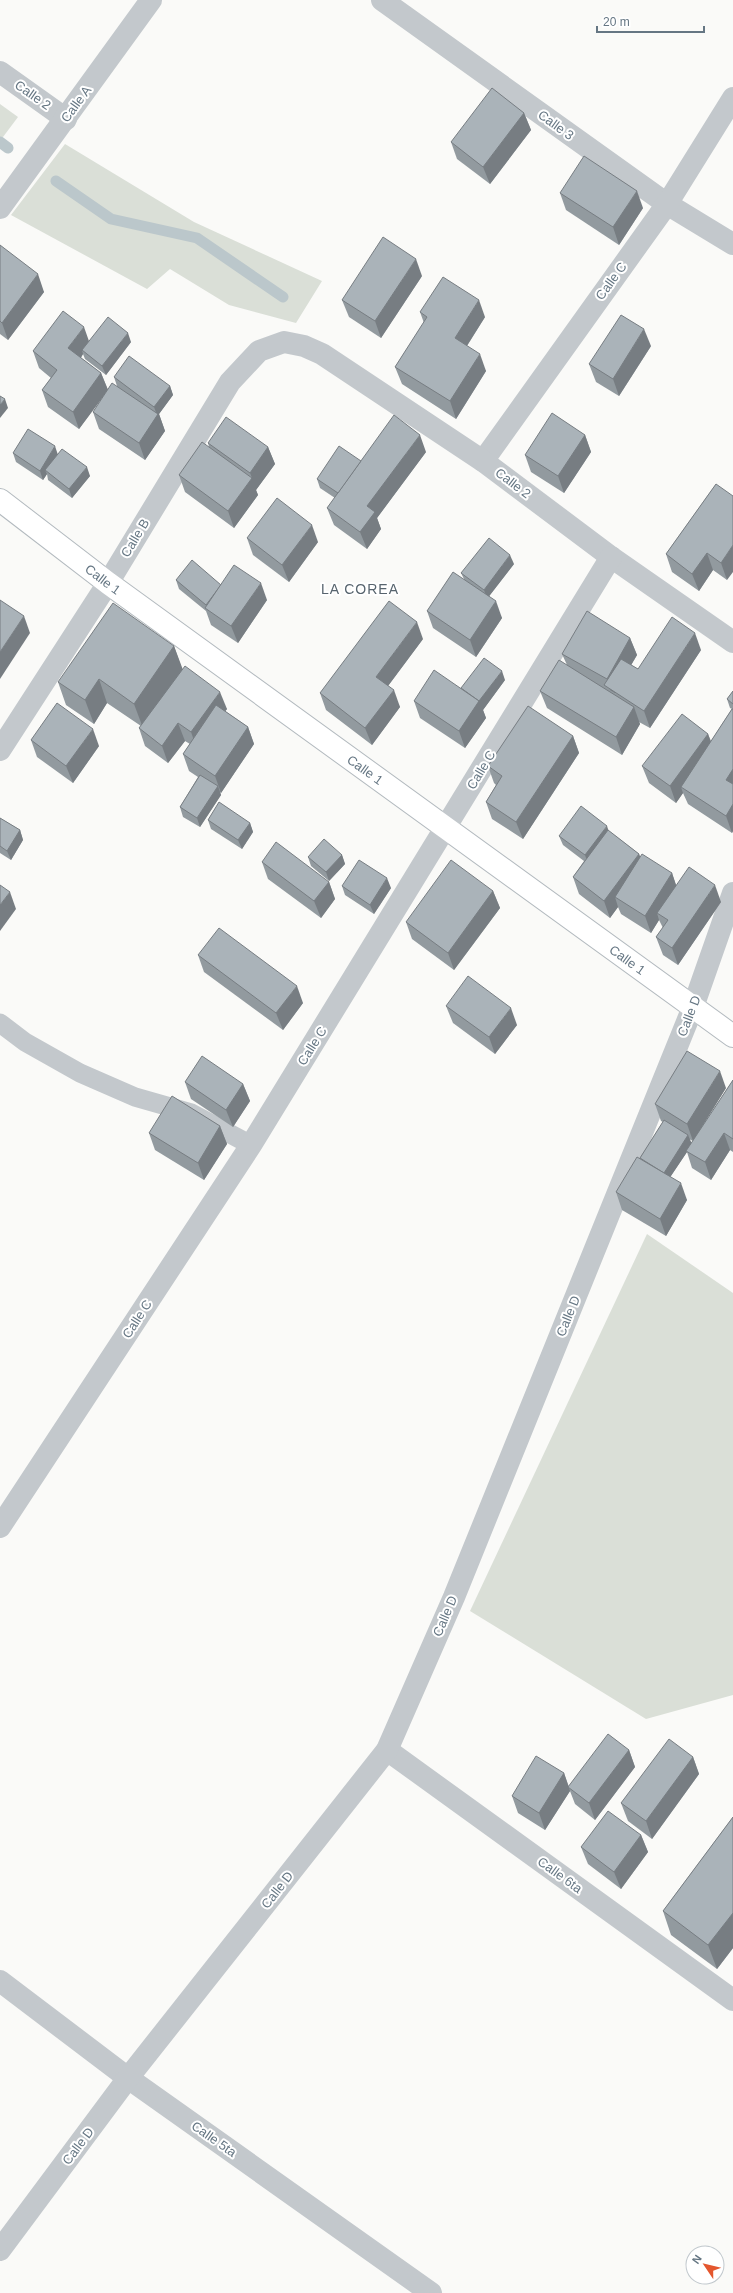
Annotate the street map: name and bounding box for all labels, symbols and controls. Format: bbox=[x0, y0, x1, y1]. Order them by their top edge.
scale bar bbox=[597, 8, 704, 34]
text: 20 m bbox=[603, 15, 630, 29]
street label: Calle 2 bbox=[12, 77, 54, 113]
street label: Calle A bbox=[58, 83, 94, 125]
street label: Calle 3 bbox=[535, 107, 577, 143]
street label: Calle C bbox=[592, 259, 630, 303]
street label: Calle 2 bbox=[492, 465, 534, 501]
street label: Calle B bbox=[118, 516, 152, 560]
street label: Calle 1 bbox=[82, 561, 124, 597]
district label: LA COREA bbox=[321, 581, 399, 597]
street label: Calle C bbox=[464, 748, 498, 792]
street label: Calle 1 bbox=[345, 752, 386, 787]
street label: Calle 1 bbox=[607, 942, 648, 978]
street label: Calle D bbox=[674, 993, 704, 1039]
street label: Calle C bbox=[294, 1024, 330, 1068]
street label: Calle D bbox=[553, 1293, 583, 1339]
street label: Calle C bbox=[119, 1297, 155, 1341]
street label: Calle D bbox=[430, 1593, 460, 1639]
street label: Calle 6ta bbox=[535, 1854, 586, 1897]
street label: Calle D bbox=[258, 1869, 296, 1911]
street label: Calle 5ta bbox=[189, 2118, 240, 2160]
street label: Calle D bbox=[59, 2124, 97, 2168]
north arrow bbox=[685, 2245, 725, 2285]
text: N bbox=[690, 2253, 704, 2266]

